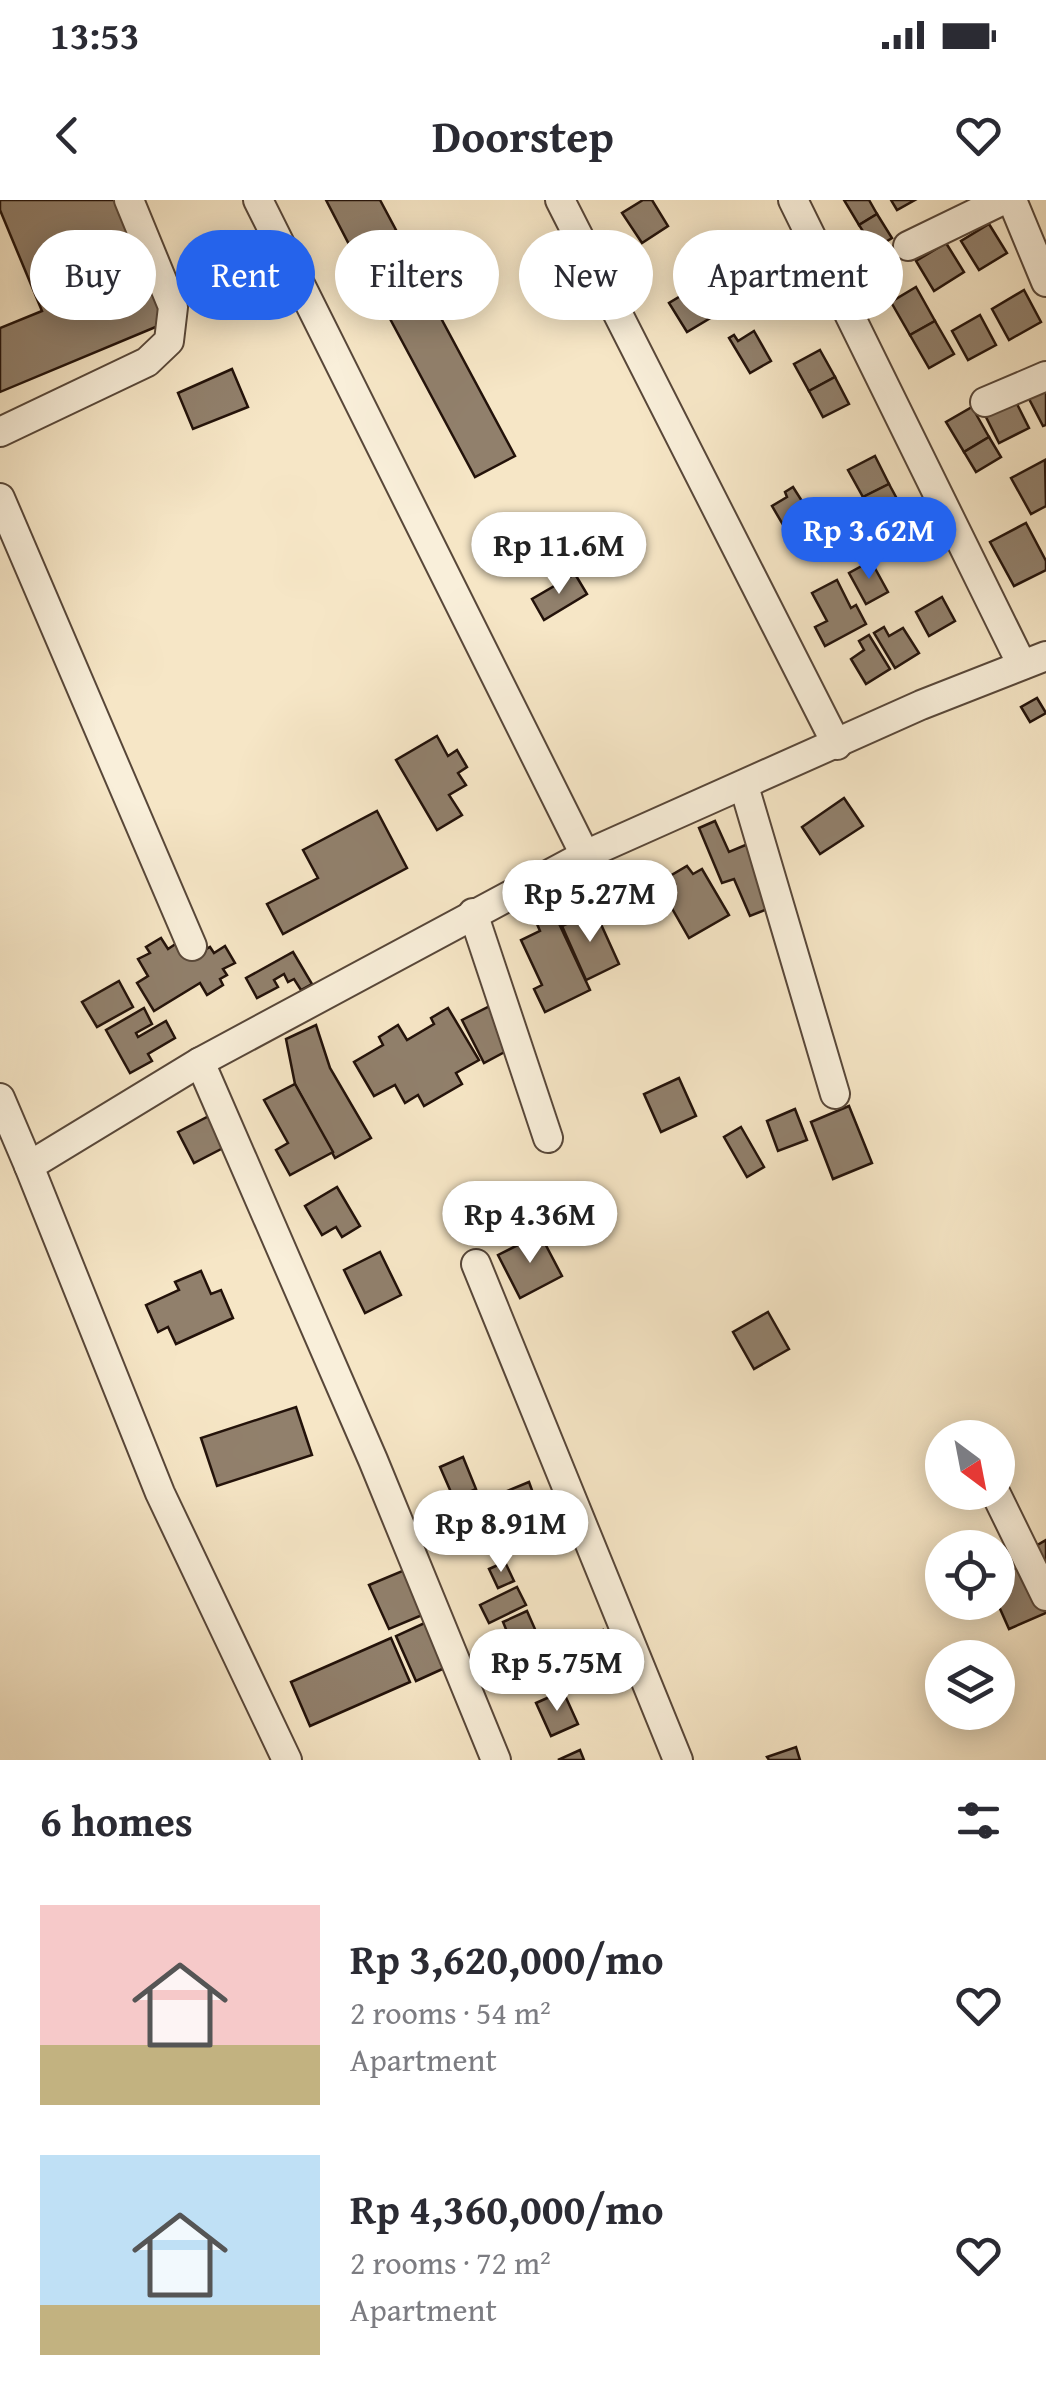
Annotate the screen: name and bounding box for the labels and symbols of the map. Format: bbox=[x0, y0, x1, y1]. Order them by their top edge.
pin: Rp 3.62M bbox=[766, 497, 972, 582]
pin: Rp 11.6M bbox=[456, 512, 662, 597]
pin: Rp 5.27M bbox=[487, 860, 693, 945]
pin: Rp 4.36M bbox=[427, 1181, 633, 1266]
north arrow bbox=[925, 1420, 1015, 1510]
pin: Rp 8.91M bbox=[398, 1490, 604, 1575]
pin: Rp 5.75M bbox=[454, 1629, 660, 1714]

